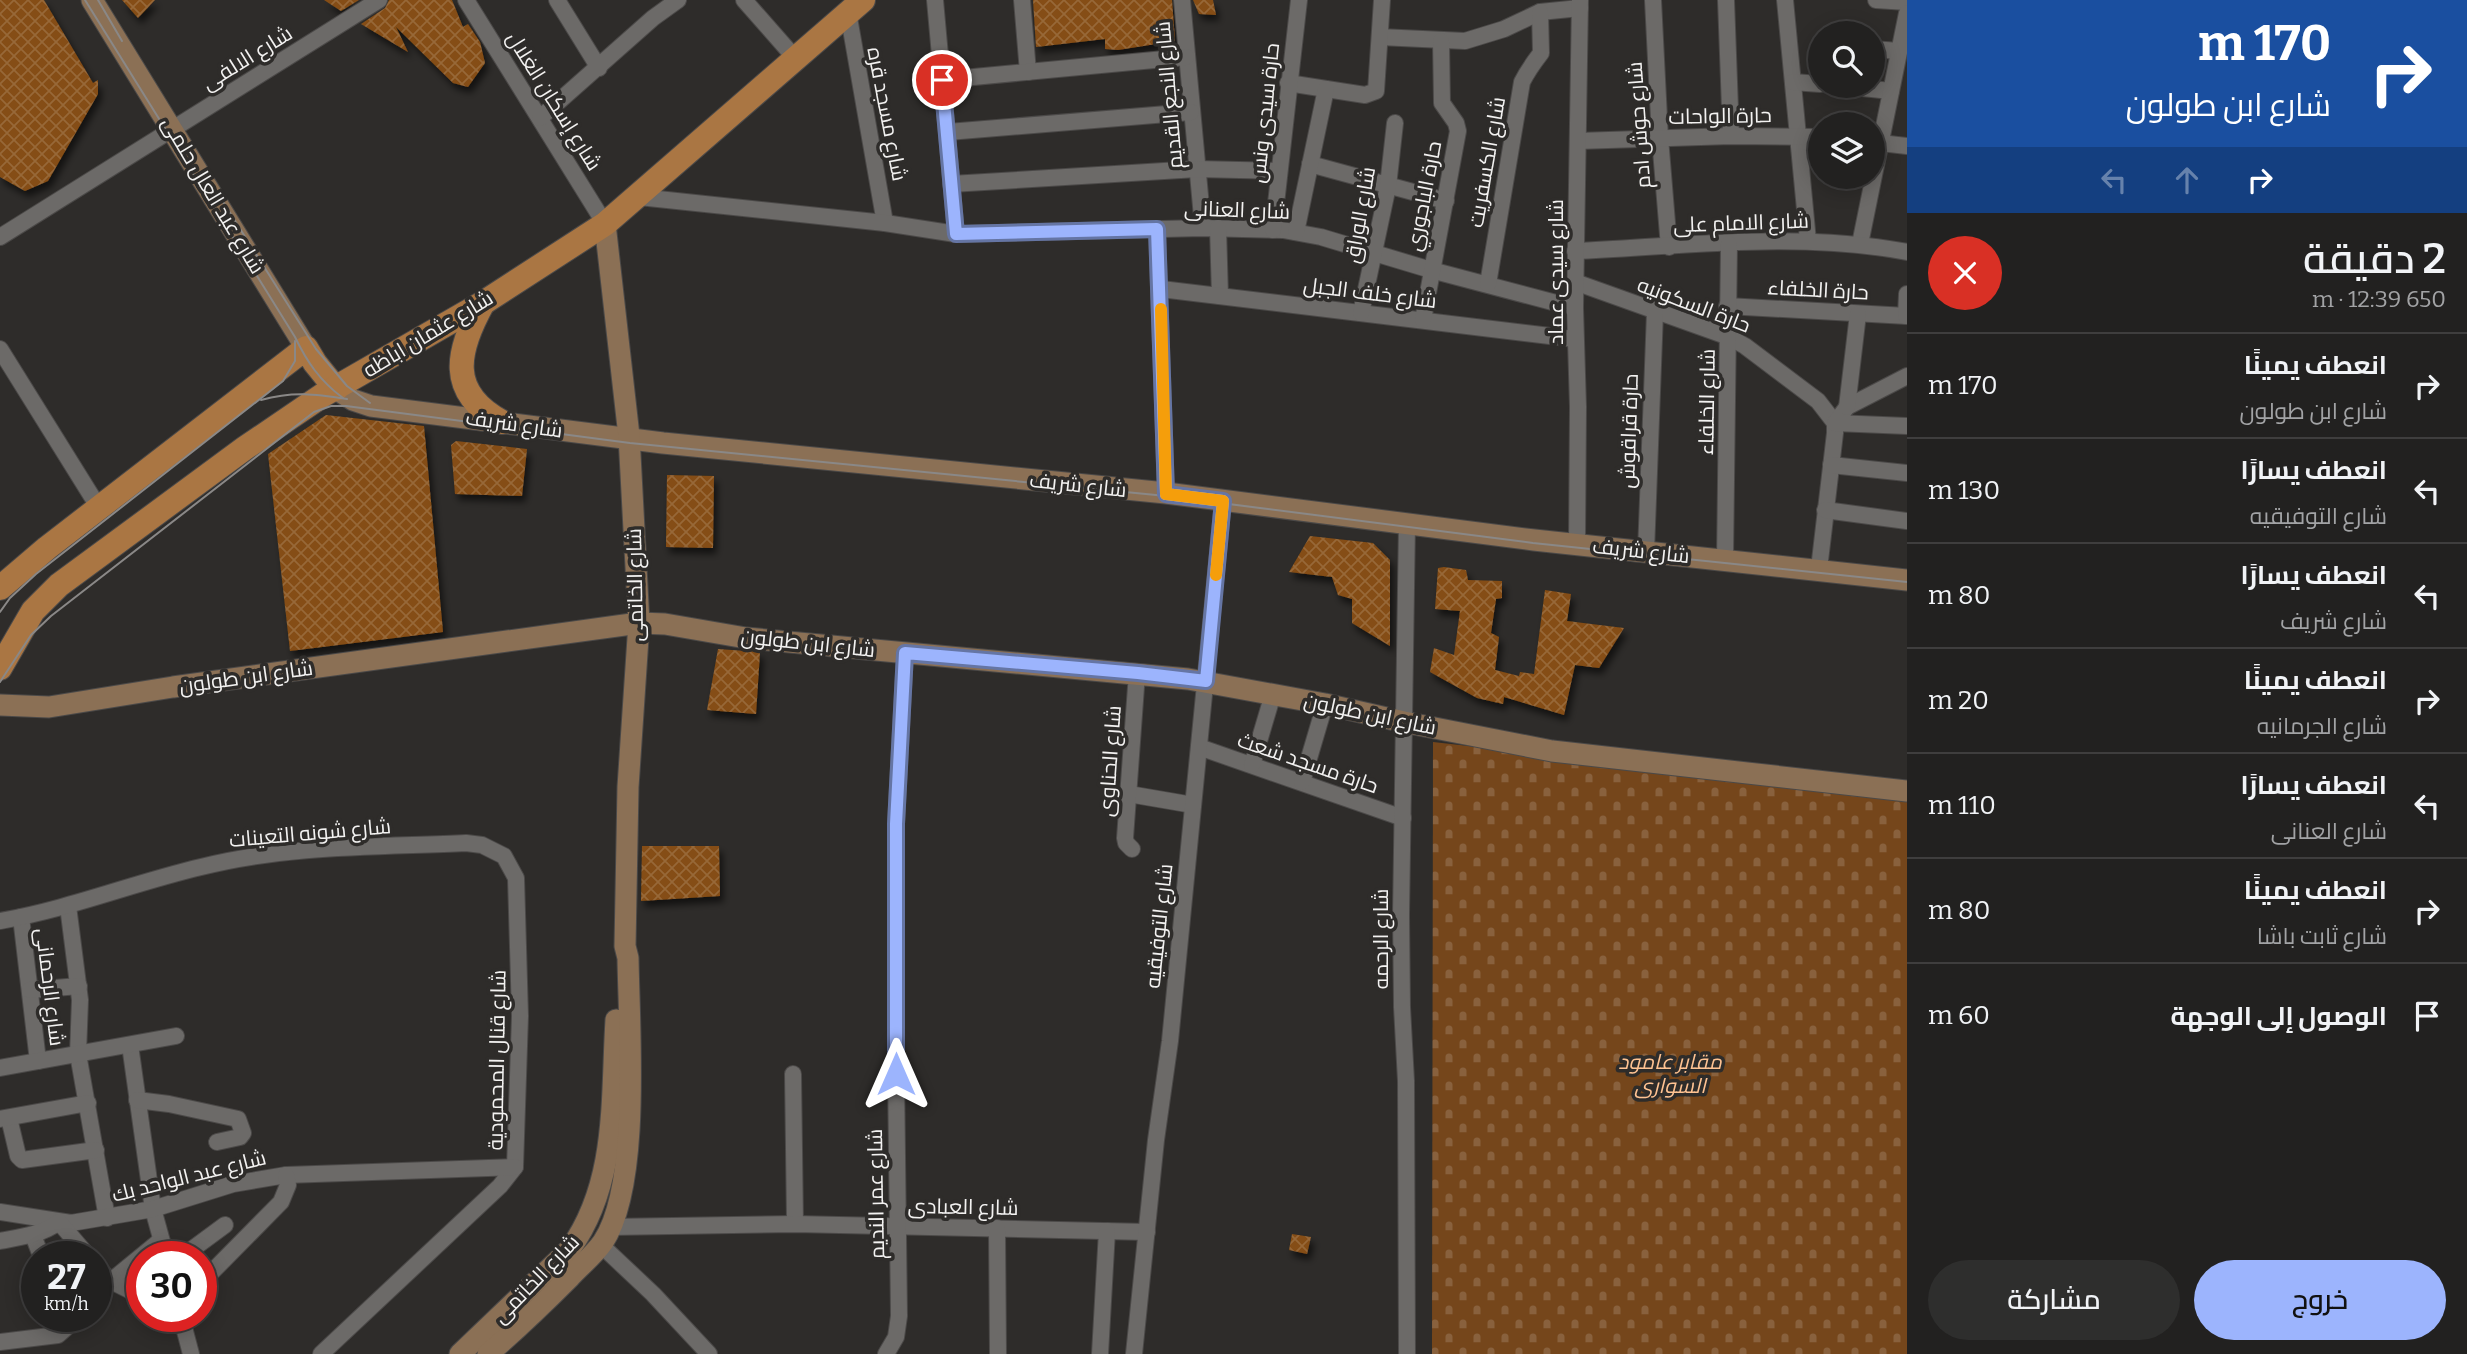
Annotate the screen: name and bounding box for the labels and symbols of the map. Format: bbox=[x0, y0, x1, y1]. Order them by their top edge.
street label: شارع الالفى bbox=[197, 20, 298, 97]
street label: شارع النجع القديم bbox=[1150, 20, 1189, 170]
street label: شارع إسكان الغلال bbox=[500, 27, 607, 176]
street label: حارة سيدى ونس bbox=[1245, 42, 1285, 184]
street label: شارع مسجد قره bbox=[860, 45, 913, 183]
pin bbox=[912, 50, 972, 110]
street label: شارع حوش ادم bbox=[1622, 61, 1657, 189]
street label: شارع الكسفريت bbox=[1463, 95, 1512, 230]
street label: حارة الواحات bbox=[1668, 102, 1772, 130]
street label: شارع عبد العال حلمى bbox=[155, 112, 270, 279]
street label: حارة الباجوري bbox=[1401, 139, 1450, 254]
street label: شارع الوراق bbox=[1339, 165, 1382, 266]
street label: شارع العنانى bbox=[1183, 195, 1291, 226]
street label: شارع سيدى عماد bbox=[1543, 199, 1570, 345]
street label: شارع الامام على bbox=[1673, 208, 1809, 239]
street label: شارع خلف الجبل bbox=[1302, 272, 1438, 315]
street label: حارة السكونيه bbox=[1634, 272, 1754, 338]
street label: حارة الخلفاء bbox=[1767, 274, 1869, 306]
street label: شارع عثمان اباظه bbox=[358, 285, 498, 384]
street label: شارع الخلفاء bbox=[1693, 349, 1722, 455]
street label: حارة قراقوش bbox=[1614, 373, 1644, 489]
street label: شارع شريف bbox=[464, 404, 564, 445]
street label: شارع شريف bbox=[1028, 467, 1128, 504]
street label: شارع الخاتمى bbox=[621, 528, 650, 642]
street label: شارع شريف bbox=[1591, 533, 1691, 570]
street label: شارع ابن طولون bbox=[740, 623, 876, 664]
street label: شارع ابن طولون bbox=[178, 655, 315, 700]
street label: شارع ابن طولون bbox=[1301, 687, 1439, 742]
street label: شارع الحناوى bbox=[1093, 704, 1128, 818]
street label: حارة مسجد شعث bbox=[1234, 727, 1382, 799]
street label: شارع شونه التعينات bbox=[228, 813, 392, 854]
street label: شارع التوفيقيه bbox=[1140, 862, 1179, 990]
street label: شارع الرحمه bbox=[1368, 889, 1395, 989]
street label: شارع الرحمانى bbox=[29, 926, 70, 1048]
street label: شارع قنال المحمودية bbox=[482, 969, 513, 1151]
position arrow bbox=[859, 1037, 933, 1111]
park label: مقابر عامود السوارى bbox=[1618, 1049, 1722, 1099]
street label: شارع عمر النديم bbox=[862, 1129, 891, 1259]
street label: شارع عبد الواحد بك bbox=[109, 1144, 269, 1209]
street label: شارع العبادى bbox=[907, 1193, 1019, 1222]
street label: شارع الخاتمى bbox=[487, 1229, 585, 1330]
speed limit sign: 30 bbox=[126, 1241, 217, 1332]

